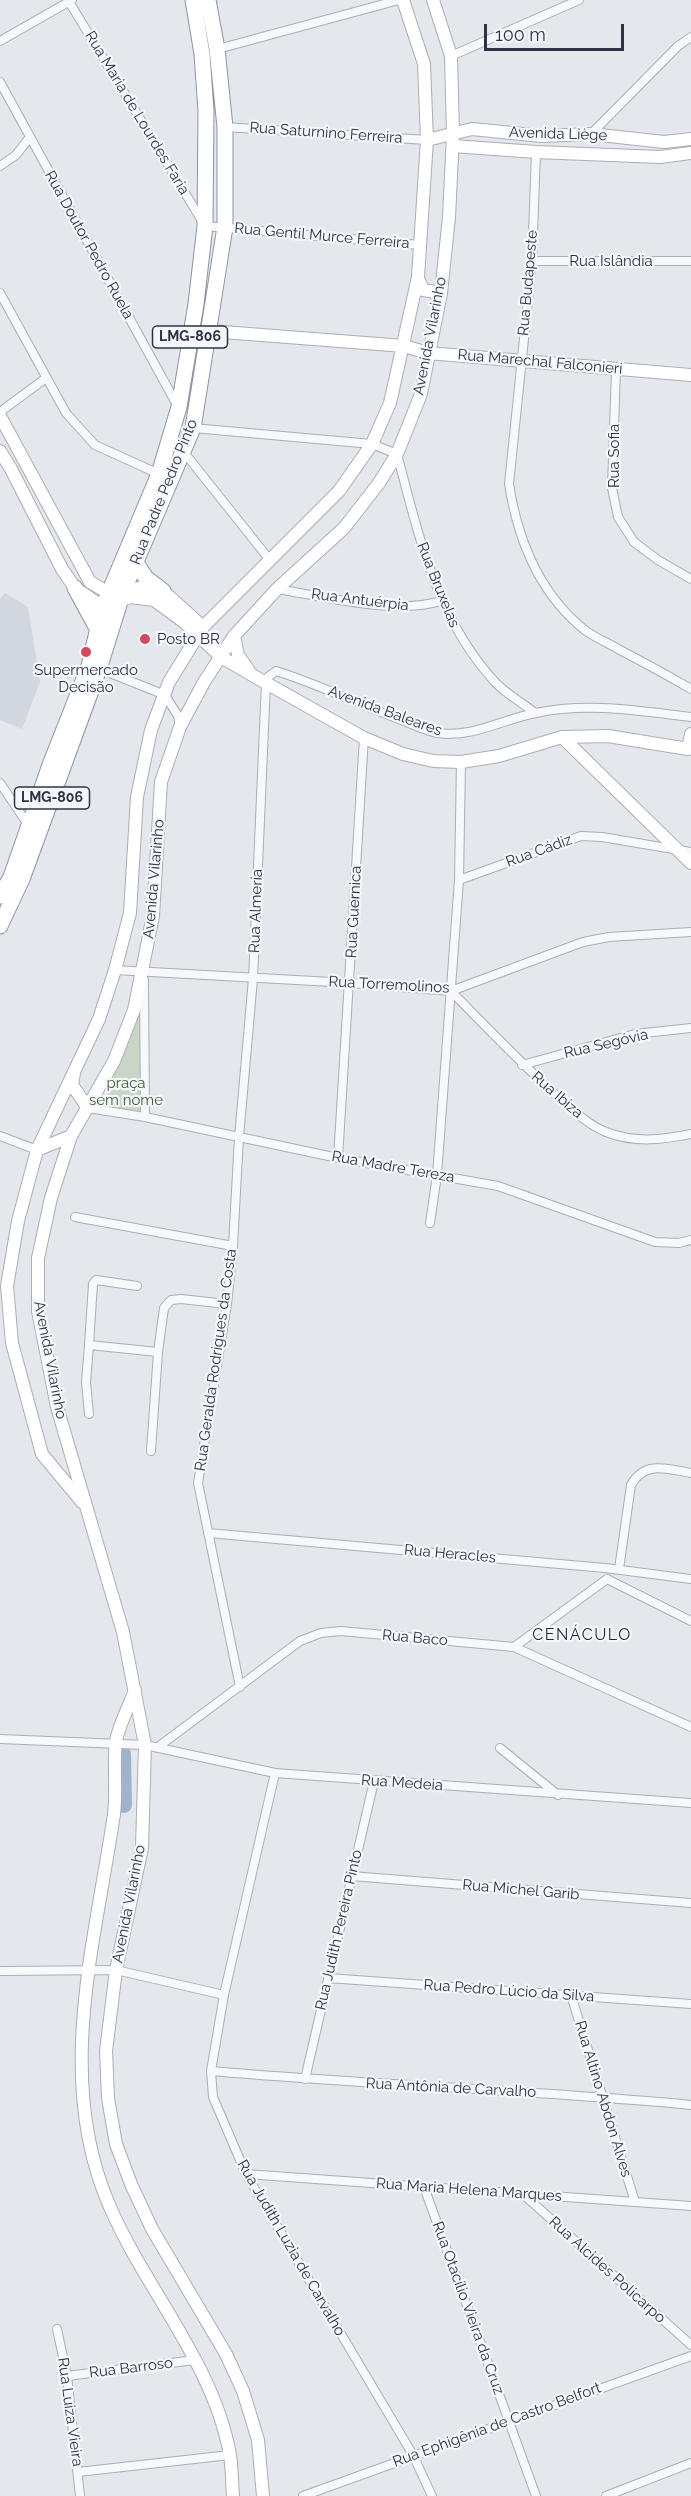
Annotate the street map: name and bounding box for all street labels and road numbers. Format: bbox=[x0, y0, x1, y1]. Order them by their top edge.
street label: Rua Maria de Lourdes Faria bbox=[81, 28, 193, 198]
street label: Rua Saturnino Ferreira bbox=[249, 119, 403, 147]
street label: Avenida Liège bbox=[509, 123, 607, 145]
street label: Rua Doutor Pedro Ruela bbox=[41, 168, 137, 322]
street label: Rua Gentil Murce Ferreira bbox=[234, 219, 410, 253]
street label: Rua Budapeste bbox=[514, 229, 542, 337]
street label: Rua Islândia bbox=[569, 252, 653, 270]
street label: Avenida Vilarinho bbox=[410, 275, 450, 397]
road number: LMG-806 bbox=[152, 326, 228, 348]
street label: Rua Marechal Falconieri bbox=[457, 346, 623, 378]
street label: Rua Padre Pedro Pinto bbox=[127, 417, 201, 567]
street label: Rua Sofia bbox=[605, 424, 623, 488]
street label: Rua Bruxelas bbox=[413, 540, 463, 630]
street label: Rua Antuérpia bbox=[310, 585, 410, 615]
street label: Avenida Baleares bbox=[326, 682, 444, 740]
road number: LMG-806 bbox=[14, 787, 90, 809]
street label: Avenida Vilarinho bbox=[140, 818, 168, 940]
street label: Rua Cádiz bbox=[503, 831, 575, 871]
street label: Rua Guernica bbox=[343, 865, 365, 959]
street label: Rua Almería bbox=[246, 869, 266, 953]
street label: Rua Torremolinos bbox=[328, 973, 450, 997]
street label: Rua Segóvia bbox=[562, 1026, 650, 1062]
street label: Rua Ibiza bbox=[528, 1068, 586, 1122]
street label: Rua Madre Tereza bbox=[330, 1147, 456, 1187]
street label: Rua Geralda Rodrigues da Costa bbox=[191, 1248, 241, 1472]
street label: Avenida Vilarinho bbox=[30, 1299, 70, 1421]
street label: Rua Heracles bbox=[403, 1541, 497, 1567]
street label: Rua Baco bbox=[381, 1626, 449, 1650]
street label: Rua Medeia bbox=[360, 1771, 444, 1795]
street label: Avenida Vilarinho bbox=[109, 1843, 149, 1965]
street label: Rua Judith Pereira Pinto bbox=[312, 1848, 366, 2012]
street label: Rua Michel Garib bbox=[462, 1876, 580, 1904]
street label: Rua Pedro Lúcio da Silva bbox=[423, 1976, 595, 2006]
street label: Rua Altino Abdon Alves bbox=[571, 2019, 635, 2179]
street label: Rua Antônia de Carvalho bbox=[365, 2075, 537, 2101]
street label: Rua Judith Luzia de Carvalho bbox=[233, 2157, 349, 2339]
street label: Rua Maria Helena Marques bbox=[375, 2175, 563, 2205]
street label: Rua Alcides Policarpo bbox=[545, 2213, 669, 2327]
street label: Rua Otacílio Vieira da Cruz bbox=[428, 2219, 508, 2397]
street label: Rua Barroso bbox=[88, 2354, 174, 2382]
street label: Rua Luiza Vieira bbox=[53, 2356, 87, 2468]
street label: Rua Ephigênia de Castro Belfort bbox=[390, 2379, 604, 2471]

